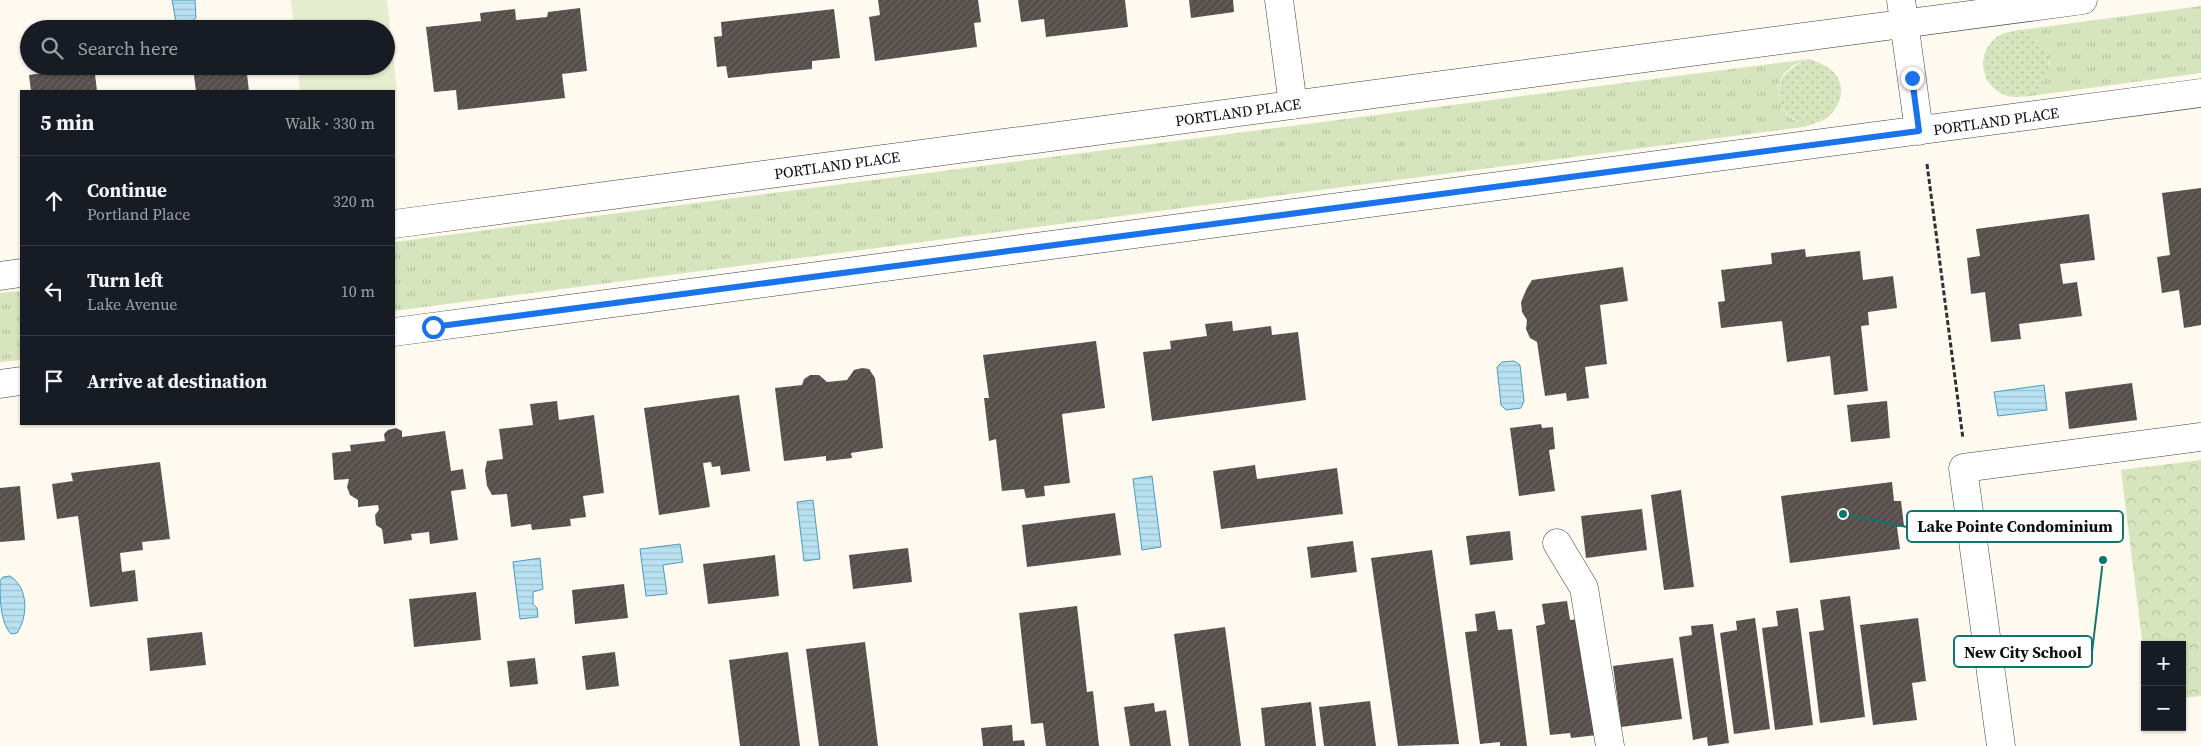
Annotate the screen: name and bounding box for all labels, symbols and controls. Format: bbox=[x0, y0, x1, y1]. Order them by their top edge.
search box bbox=[20, 20, 395, 75]
icon: search bbox=[38, 34, 66, 62]
text: Search here bbox=[78, 35, 178, 61]
route end bbox=[1901, 67, 1924, 90]
street label: PORTLAND PLACE bbox=[1174, 93, 1302, 131]
street label: PORTLAND PLACE bbox=[1932, 102, 2060, 140]
text: 5 min bbox=[40, 108, 95, 137]
text: Walk · 330 m bbox=[285, 112, 375, 134]
street label: PORTLAND PLACE bbox=[773, 146, 901, 184]
text: Continue bbox=[87, 177, 167, 203]
icon: ahead bbox=[40, 187, 68, 215]
text: 320 m bbox=[333, 190, 375, 212]
text: Portland Place bbox=[87, 203, 190, 225]
text: Turn left bbox=[87, 267, 163, 293]
icon: left bbox=[40, 277, 68, 305]
text: 10 m bbox=[341, 280, 375, 302]
text: Lake Avenue bbox=[87, 293, 178, 315]
route start bbox=[422, 316, 445, 339]
icon: arrive bbox=[40, 367, 68, 395]
text: Arrive at destination bbox=[87, 368, 267, 394]
callout: Lake Pointe Condominium bbox=[1907, 511, 2123, 542]
text: Lake Pointe Condominium bbox=[1917, 515, 2113, 537]
callout: New City School bbox=[1954, 636, 2092, 667]
text: New City School bbox=[1964, 641, 2082, 663]
map controls bbox=[2141, 641, 2186, 731]
button: + bbox=[2141, 641, 2186, 686]
button: − bbox=[2141, 686, 2186, 731]

